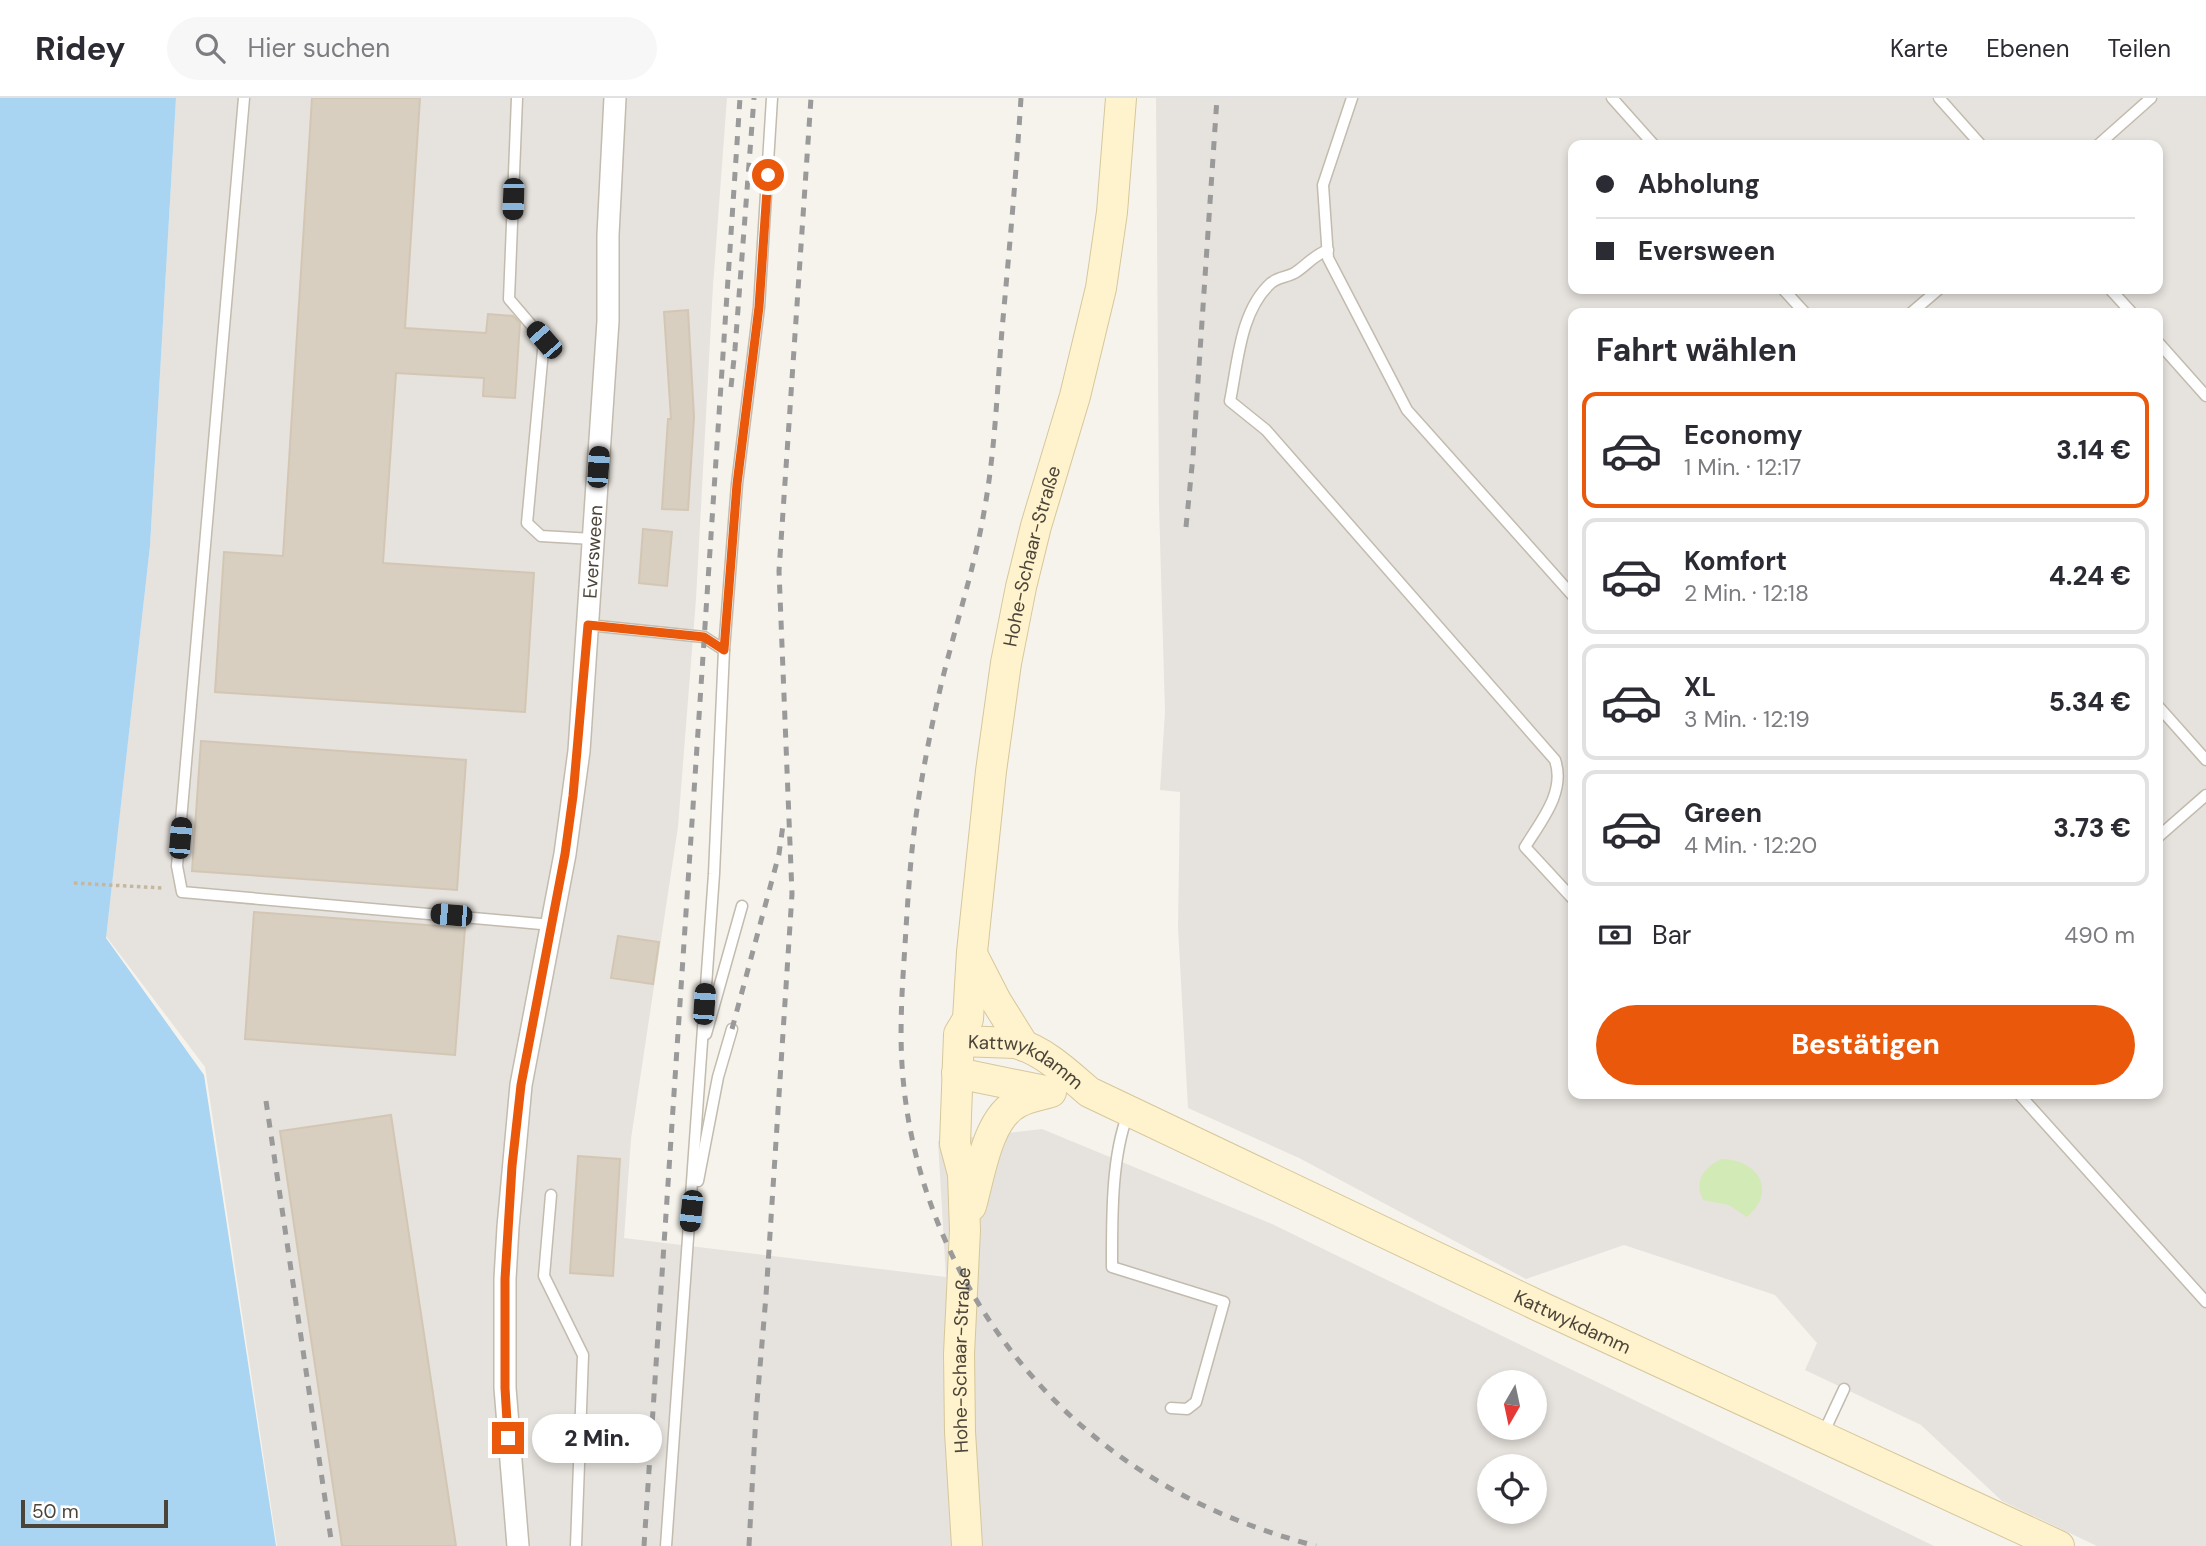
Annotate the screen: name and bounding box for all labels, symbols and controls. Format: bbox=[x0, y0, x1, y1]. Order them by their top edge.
search box bbox=[167, 17, 657, 80]
text: Ridey bbox=[35, 27, 125, 70]
icon: search bbox=[191, 29, 229, 67]
text: Hier suchen bbox=[247, 31, 390, 65]
text: Karte bbox=[1890, 33, 1948, 64]
text: Ebenen bbox=[1986, 33, 2070, 64]
text: Teilen bbox=[2108, 33, 2171, 64]
route start bbox=[752, 159, 784, 191]
text: Abholung bbox=[1638, 167, 1760, 201]
car bbox=[502, 178, 525, 220]
text: Eversween bbox=[1638, 234, 1775, 268]
car bbox=[523, 317, 566, 363]
text: Fahrt wählen bbox=[1596, 329, 1797, 371]
text: Economy bbox=[1684, 418, 1802, 452]
icon: car bbox=[1600, 419, 1663, 482]
text: 3.14 € bbox=[2056, 433, 2131, 467]
car bbox=[587, 445, 610, 489]
text: 1 Min. · 12:17 bbox=[1684, 452, 1801, 482]
street label: Hohe-Schaar-Straße bbox=[997, 462, 1066, 649]
street label: Eversween bbox=[577, 504, 608, 599]
text: Komfort bbox=[1684, 544, 1787, 578]
icon: car bbox=[1600, 545, 1663, 608]
text: 4.24 € bbox=[2049, 559, 2131, 593]
text: 2 Min. · 12:18 bbox=[1684, 578, 1809, 608]
text: XL bbox=[1684, 670, 1716, 704]
icon: car bbox=[1600, 671, 1663, 734]
text: 5.34 € bbox=[2049, 685, 2131, 719]
text: 3 Min. · 12:19 bbox=[1684, 704, 1810, 734]
text: Green bbox=[1684, 796, 1762, 830]
icon: car bbox=[1600, 797, 1663, 860]
text: 3.73 € bbox=[2053, 811, 2131, 845]
car bbox=[168, 816, 193, 860]
text: 4 Min. · 12:20 bbox=[1684, 830, 1817, 860]
car bbox=[430, 903, 473, 927]
icon: cash bbox=[1596, 916, 1634, 954]
text: Bar bbox=[1652, 918, 1691, 952]
text: 490 m bbox=[2064, 920, 2135, 950]
car bbox=[693, 982, 716, 1026]
button: Bestätigen bbox=[1596, 1005, 2135, 1085]
street label: Kattwykdamm bbox=[968, 1029, 1089, 1094]
car bbox=[679, 1189, 704, 1233]
street label: Hohe-Schaar-Straße bbox=[946, 1267, 976, 1454]
street label: Kattwykdamm bbox=[1510, 1284, 1635, 1359]
north arrow bbox=[1477, 1370, 1547, 1440]
map controls bbox=[1477, 1370, 1547, 1524]
callout: 2 Min. bbox=[532, 1414, 662, 1462]
route end bbox=[492, 1422, 524, 1454]
text: 2 Min. bbox=[564, 1423, 630, 1453]
button: locate bbox=[1477, 1454, 1547, 1524]
scale bar bbox=[21, 1497, 168, 1529]
text: 50 m bbox=[32, 1499, 79, 1524]

